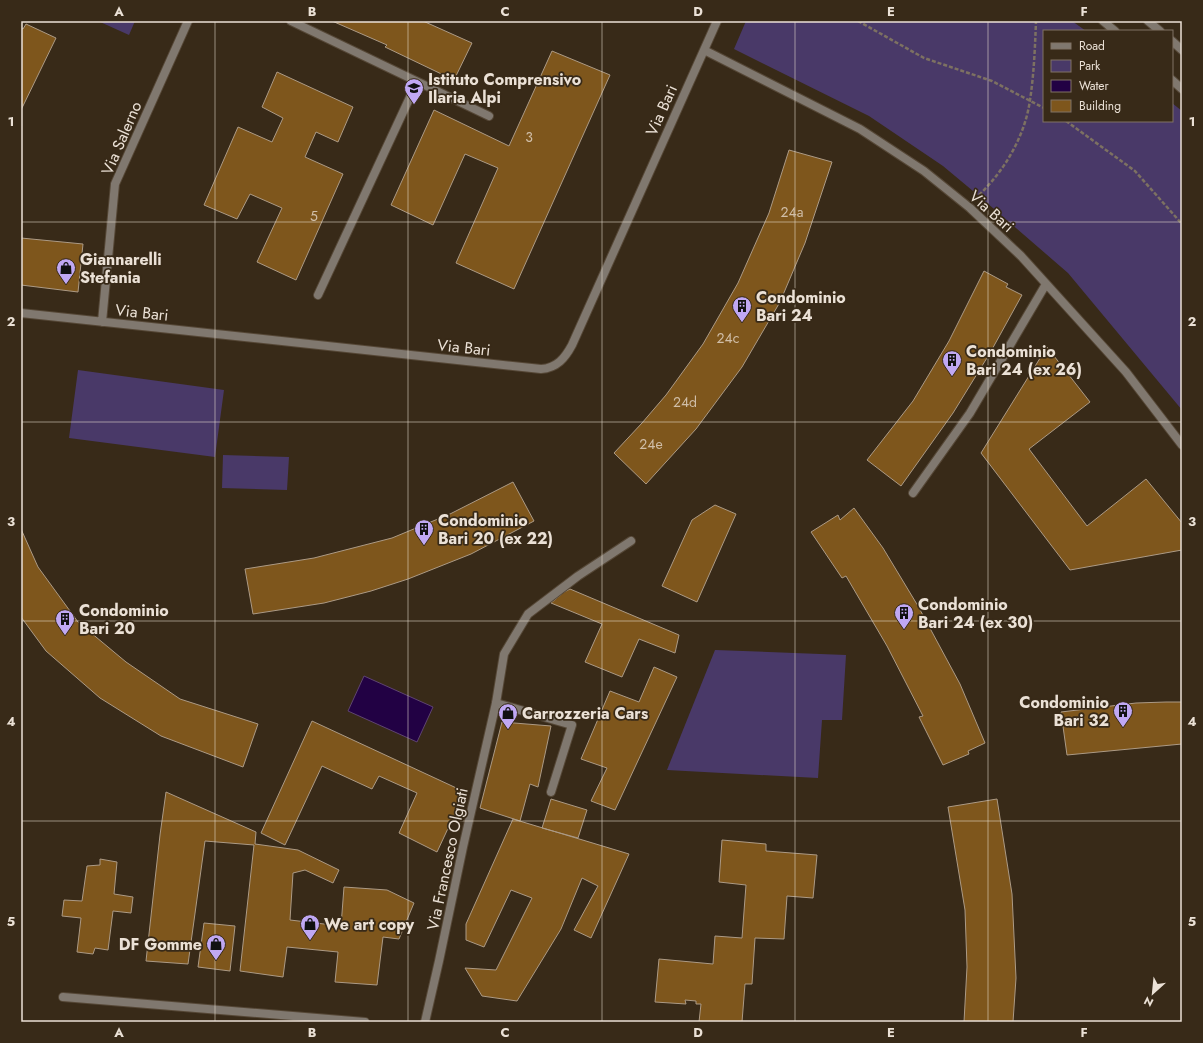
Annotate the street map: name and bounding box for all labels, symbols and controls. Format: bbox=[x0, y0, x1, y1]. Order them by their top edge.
text: A bbox=[113, 2, 124, 21]
text: B bbox=[308, 2, 317, 21]
text: C bbox=[500, 2, 510, 21]
text: D bbox=[693, 2, 703, 21]
text: E bbox=[887, 2, 895, 21]
text: F bbox=[1080, 2, 1088, 21]
legend bbox=[1043, 30, 1173, 122]
text: Road bbox=[1079, 37, 1105, 55]
text: Park bbox=[1079, 57, 1101, 75]
place label: Istituto Comprensivo Ilaria Alpi bbox=[428, 68, 581, 109]
school or university icon: Istituto Comprensivo Ilaria Alpi bbox=[403, 77, 425, 105]
text: Water bbox=[1079, 77, 1110, 95]
street label: Via Bari bbox=[640, 81, 683, 139]
street label: Via Salerno bbox=[96, 97, 147, 179]
text: Building bbox=[1079, 97, 1121, 115]
text: 1 bbox=[8, 112, 14, 131]
text: 1 bbox=[1189, 112, 1195, 131]
house number: 3 bbox=[525, 127, 533, 147]
street label: Via Bari bbox=[964, 185, 1019, 238]
house number: 24a bbox=[781, 202, 803, 222]
house number: 5 bbox=[310, 206, 318, 226]
place label: Giannarelli Stefania bbox=[80, 248, 162, 289]
shop icon: Giannarelli Stefania bbox=[55, 257, 77, 285]
place label: Condominio Bari 24 bbox=[756, 286, 846, 327]
building icon: Condominio Bari 24 bbox=[731, 295, 753, 323]
street label: Via Bari bbox=[114, 298, 170, 327]
text: 2 bbox=[7, 312, 15, 331]
text: 2 bbox=[1188, 312, 1196, 331]
house number: 24c bbox=[717, 328, 739, 348]
street label: Via Bari bbox=[436, 333, 492, 362]
place label: Condominio Bari 24 (ex 26) bbox=[966, 340, 1082, 381]
building icon: Condominio Bari 24 (ex 26) bbox=[941, 349, 963, 377]
house number: 24d bbox=[673, 392, 697, 412]
house number: 24e bbox=[639, 434, 663, 454]
place label: Condominio Bari 20 (ex 22) bbox=[438, 509, 553, 550]
text: 3 bbox=[7, 512, 15, 531]
text: 3 bbox=[1188, 512, 1196, 531]
building icon: Condominio Bari 20 (ex 22) bbox=[413, 518, 435, 546]
place label: Condominio Bari 24 (ex 30) bbox=[918, 593, 1033, 634]
place label: Condominio Bari 20 bbox=[79, 599, 169, 640]
building icon: Condominio Bari 24 (ex 30) bbox=[893, 602, 915, 630]
building icon: Condominio Bari 20 bbox=[54, 608, 76, 636]
place label: Condominio Bari 32 bbox=[1019, 691, 1109, 732]
building icon: Condominio Bari 32 bbox=[1112, 700, 1134, 728]
shop icon: Carrozzeria Cars bbox=[497, 702, 519, 730]
place label: Carrozzeria Cars bbox=[522, 702, 648, 725]
text: 4 bbox=[6, 712, 16, 731]
text: 4 bbox=[1187, 712, 1197, 731]
street label: Via Francesco Olgiati bbox=[421, 786, 474, 933]
text: 5 bbox=[7, 912, 15, 931]
text: 5 bbox=[1188, 912, 1196, 931]
shop icon: We art copy bbox=[299, 913, 321, 941]
place label: We art copy bbox=[324, 913, 415, 936]
place label: DF Gomme bbox=[119, 933, 202, 956]
shop icon: DF Gomme bbox=[205, 933, 227, 961]
north arrow bbox=[1133, 973, 1173, 1013]
text: N bbox=[1141, 993, 1156, 1011]
text: A bbox=[113, 1023, 124, 1042]
text: B bbox=[308, 1023, 317, 1042]
text: C bbox=[500, 1023, 510, 1042]
text: D bbox=[693, 1023, 703, 1042]
text: E bbox=[887, 1023, 895, 1042]
text: F bbox=[1080, 1023, 1088, 1042]

